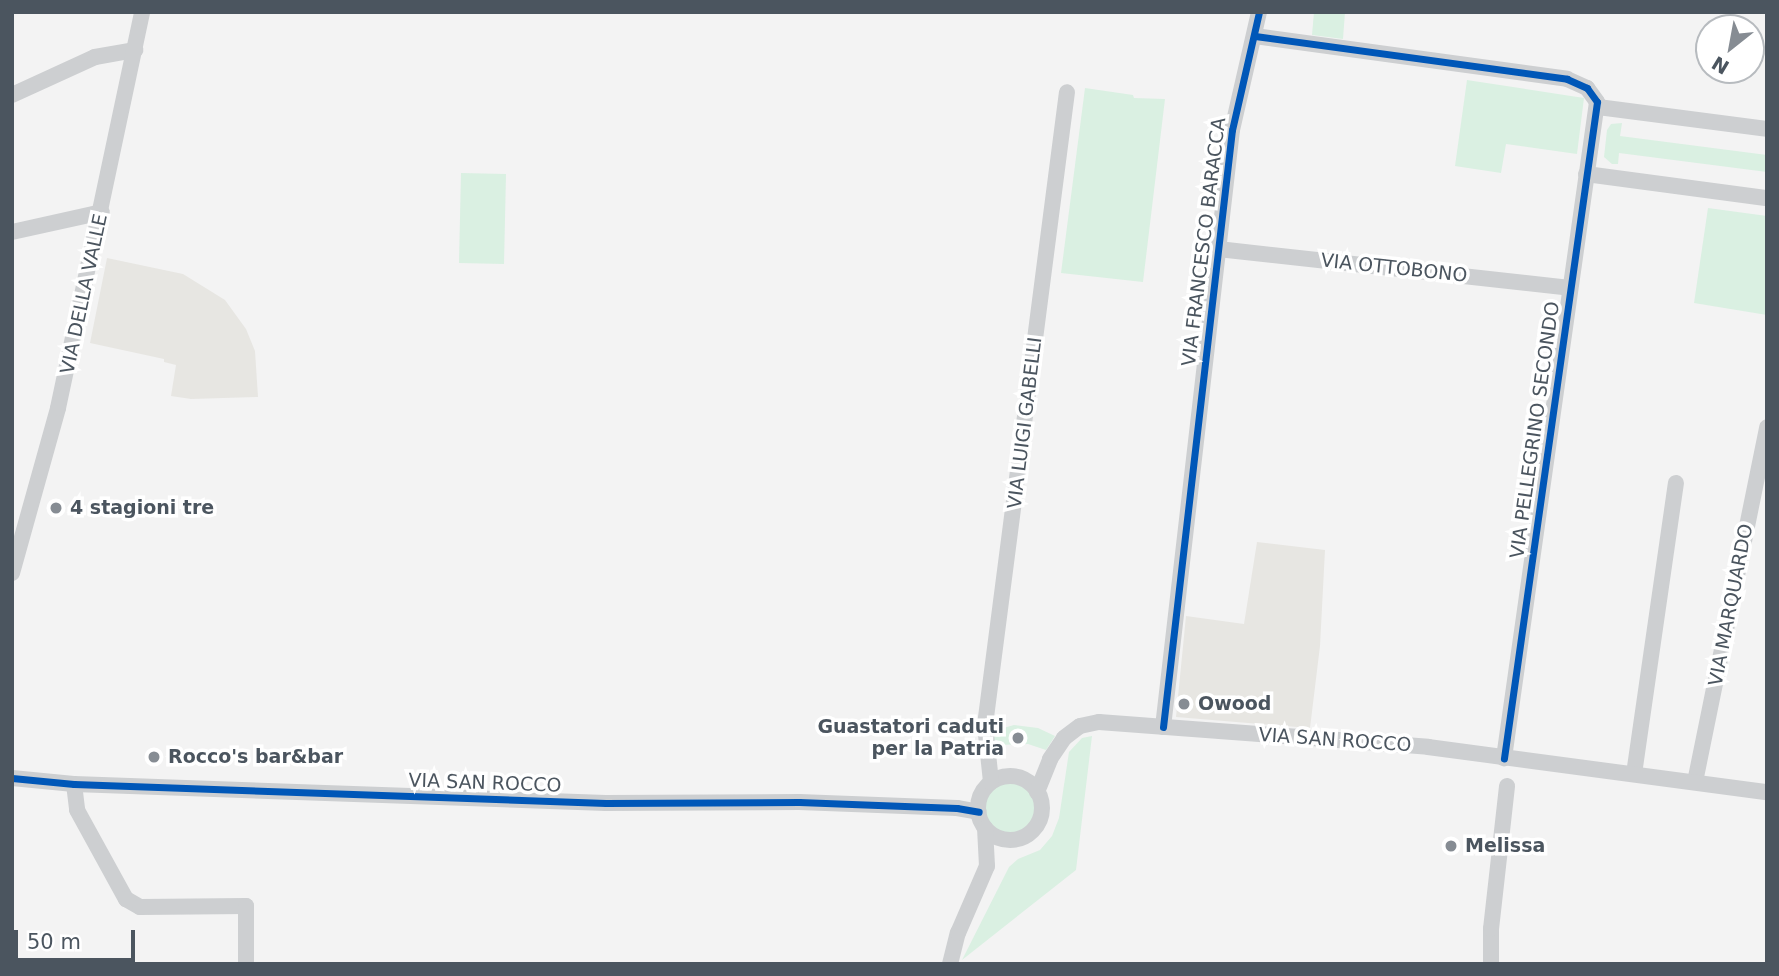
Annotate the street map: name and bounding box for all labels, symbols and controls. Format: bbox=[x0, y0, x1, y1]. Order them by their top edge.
north arrow bbox=[1695, 14, 1765, 84]
text: N bbox=[1708, 52, 1733, 79]
street label: VIA FRANCESCO BARACCA bbox=[1177, 116, 1231, 368]
street label: VIA DELLA VALLE bbox=[56, 212, 112, 376]
street label: VIA OTTOBONO bbox=[1320, 249, 1468, 287]
street label: VIA PELLEGRINO SECONDO bbox=[1506, 300, 1564, 560]
street label: VIA LUIGI GABELLI bbox=[1003, 336, 1047, 510]
place label: 4 stagioni tre bbox=[70, 497, 214, 519]
marker: 4 stagioni tre bbox=[48, 500, 64, 516]
street label: VIA MARQUARDO bbox=[1704, 522, 1758, 688]
place label: Owood bbox=[1198, 693, 1271, 715]
marker: Owood bbox=[1176, 696, 1192, 712]
place label: Guastatori caduti per la Patria bbox=[817, 716, 1004, 760]
street label: VIA SAN ROCCO bbox=[1258, 723, 1412, 757]
marker: Guastatori caduti per la Patria bbox=[1010, 730, 1026, 746]
place label: Rocco's bar&bar bbox=[168, 746, 343, 768]
marker: Rocco's bar&bar bbox=[146, 749, 162, 765]
street label: VIA SAN ROCCO bbox=[408, 769, 562, 797]
place label: Melissa bbox=[1465, 835, 1545, 857]
marker: Melissa bbox=[1443, 838, 1459, 854]
scale bar bbox=[18, 916, 138, 960]
text: 50 m bbox=[27, 930, 81, 954]

